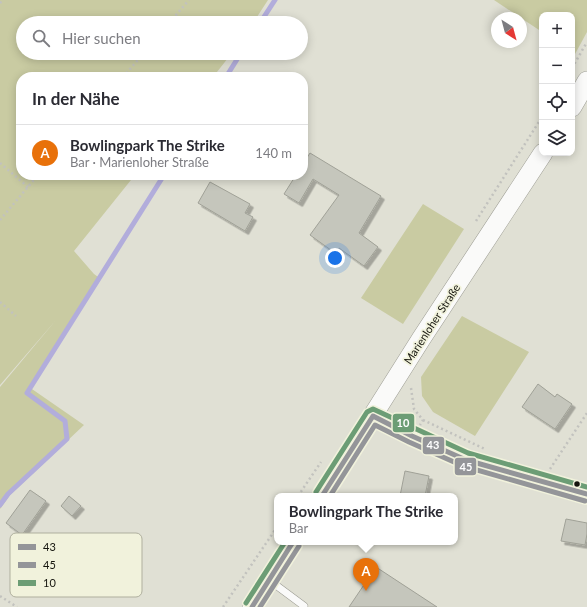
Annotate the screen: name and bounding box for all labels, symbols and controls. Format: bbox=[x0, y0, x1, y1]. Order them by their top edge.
north arrow bbox=[491, 12, 527, 48]
map controls bbox=[539, 12, 575, 156]
button: + bbox=[539, 12, 575, 48]
search box bbox=[16, 16, 308, 60]
icon: search bbox=[30, 27, 52, 49]
text: Hier suchen bbox=[62, 29, 141, 47]
button: − bbox=[539, 48, 575, 84]
button: locate bbox=[539, 84, 575, 120]
text: In der Nähe bbox=[32, 88, 120, 109]
button: layers bbox=[539, 120, 575, 156]
text: Bowlingpark The Strike bbox=[70, 136, 225, 154]
text: A bbox=[40, 145, 50, 161]
text: 140 m bbox=[255, 145, 292, 161]
text: Bar · Marienloher Straße bbox=[70, 154, 209, 170]
your location bbox=[325, 248, 345, 268]
street label: Marienloher Straße bbox=[401, 281, 462, 366]
line badge: 10 bbox=[392, 413, 415, 433]
text: 10 bbox=[397, 416, 410, 429]
line badge: 43 bbox=[422, 436, 445, 455]
text: 43 bbox=[427, 438, 439, 451]
line badge: 45 bbox=[454, 457, 477, 476]
text: 45 bbox=[460, 460, 472, 473]
unlabelled marker bbox=[572, 479, 582, 489]
popup bbox=[274, 493, 458, 545]
text: Bowlingpark The Strike bbox=[289, 502, 443, 520]
text: Bar bbox=[289, 520, 308, 536]
legend bbox=[10, 533, 142, 597]
text: 43 bbox=[43, 540, 56, 553]
text: 45 bbox=[43, 558, 56, 571]
pin: A bbox=[353, 558, 379, 591]
text: 10 bbox=[43, 576, 56, 589]

